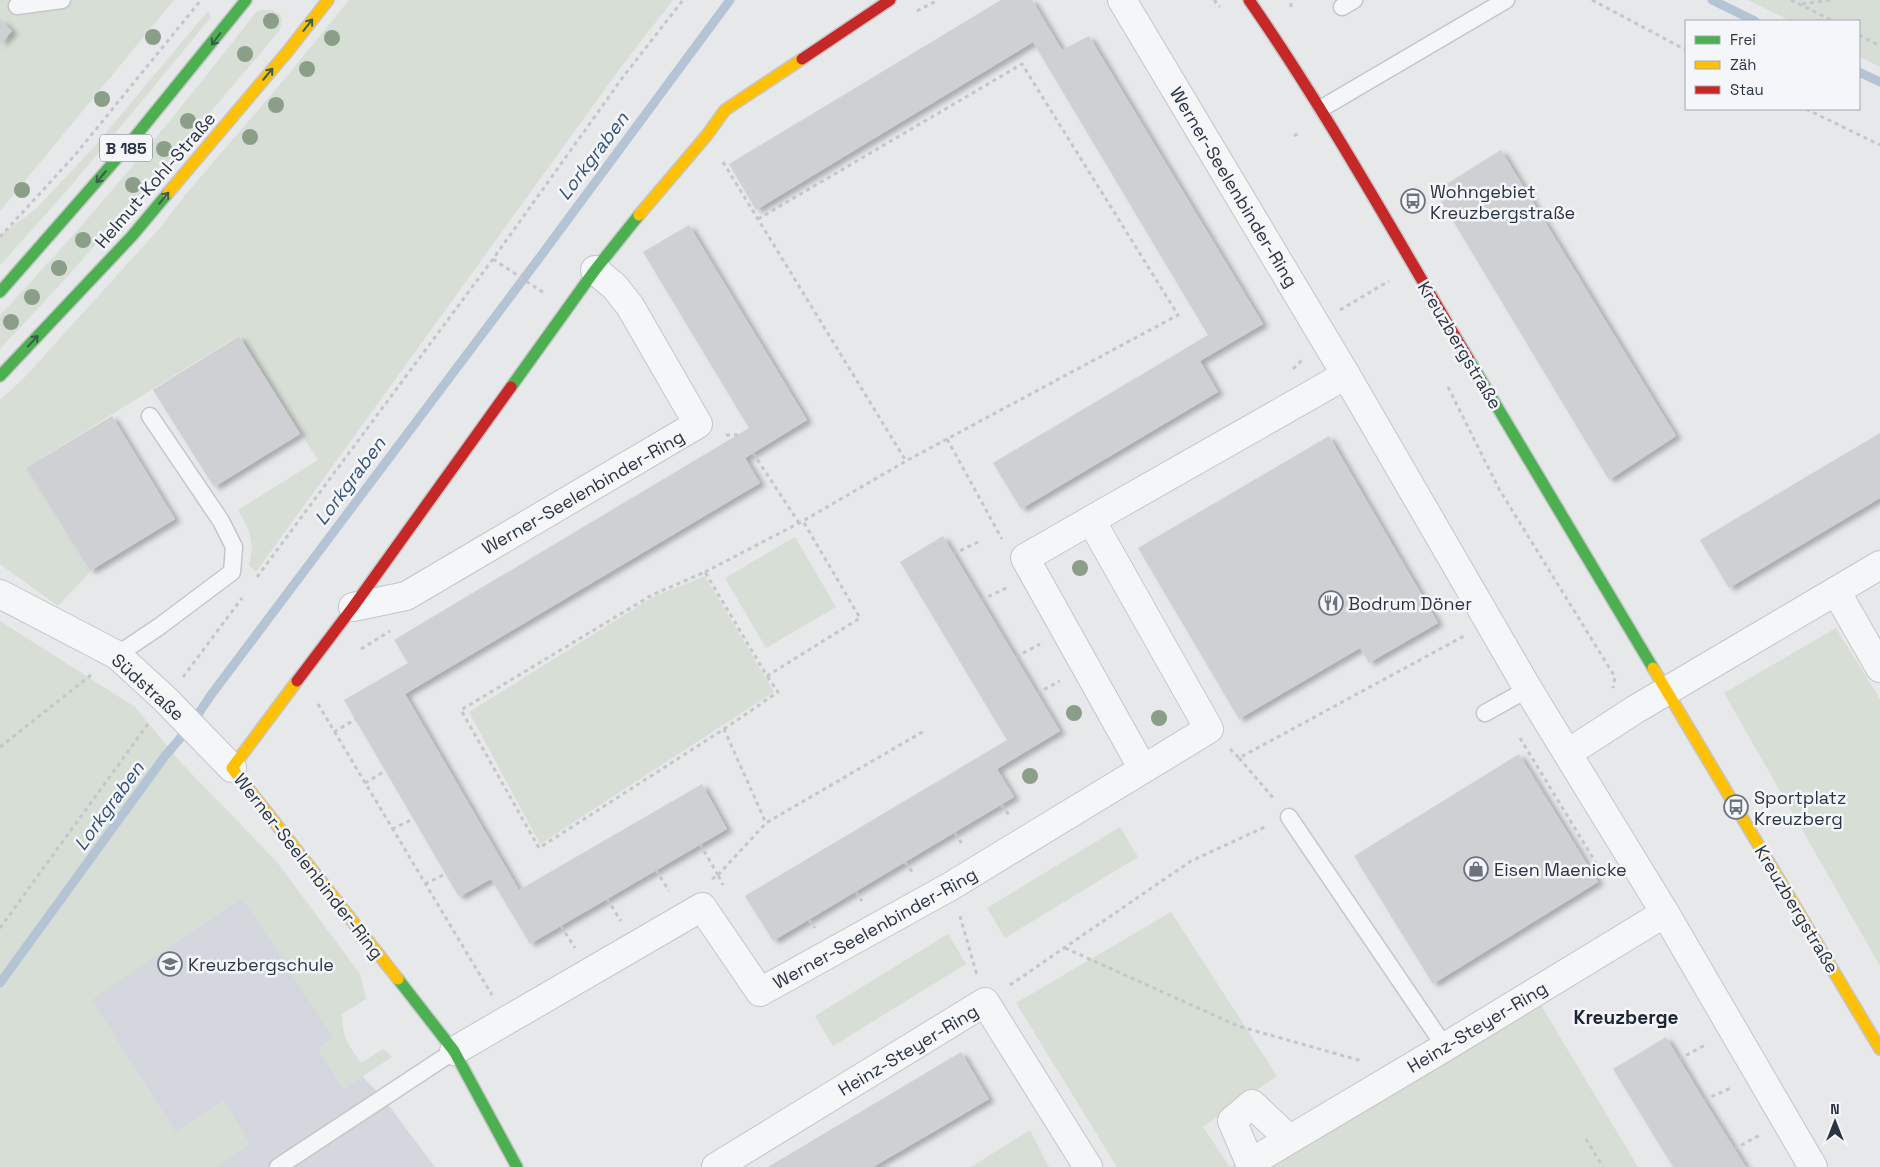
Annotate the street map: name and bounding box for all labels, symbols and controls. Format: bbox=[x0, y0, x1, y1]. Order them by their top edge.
one-way arrow bbox=[302, 19, 313, 32]
legend bbox=[1685, 20, 1860, 110]
text: Frei bbox=[1730, 30, 1756, 49]
one-way arrow bbox=[211, 32, 221, 46]
text: Zäh bbox=[1730, 55, 1756, 74]
one-way arrow bbox=[263, 68, 274, 81]
text: Stau bbox=[1730, 80, 1764, 99]
street label: Werner-Seelenbinder-Ring bbox=[1165, 83, 1303, 291]
street label: Helmut-Kohl-Straße bbox=[90, 107, 220, 253]
water label: Lorkgraben bbox=[552, 107, 634, 205]
road number: B 185 bbox=[100, 134, 152, 162]
one-way arrow bbox=[96, 171, 107, 184]
place label: Wohngebiet Kreuzbergstraße bbox=[1430, 180, 1575, 224]
bus stop icon: Wohngebiet Kreuzbergstraße bbox=[1400, 188, 1426, 214]
one-way arrow bbox=[158, 192, 169, 205]
street label: Kreuzbergstraße bbox=[1413, 277, 1507, 413]
one-way arrow bbox=[27, 334, 39, 347]
street label: Werner-Seelenbinder-Ring bbox=[478, 425, 688, 559]
water label: Lorkgraben bbox=[309, 432, 391, 530]
restaurant icon: Bodrum Döner bbox=[1318, 590, 1344, 616]
place label: Bodrum Döner bbox=[1348, 592, 1472, 615]
street label: Südstraße bbox=[107, 648, 189, 726]
water label: Lorkgraben bbox=[68, 756, 150, 855]
street label: Werner-Seelenbinder-Ring bbox=[229, 768, 389, 964]
place label: Sportplatz Kreuzberg bbox=[1754, 786, 1846, 830]
bus stop icon: Sportplatz Kreuzberg bbox=[1723, 794, 1749, 820]
street label: Kreuzbergstraße bbox=[1750, 841, 1844, 977]
shop icon: Eisen Maenicke bbox=[1463, 856, 1489, 882]
place label: Eisen Maenicke bbox=[1494, 858, 1627, 881]
street label: Werner-Seelenbinder-Ring bbox=[769, 862, 981, 994]
school or university icon: Kreuzbergschule bbox=[157, 951, 183, 977]
place label: Kreuzbergschule bbox=[188, 953, 334, 976]
street label: Heinz-Steyer-Ring bbox=[1403, 976, 1551, 1078]
street label: Heinz-Steyer-Ring bbox=[834, 999, 982, 1101]
district label: Kreuzberge bbox=[1574, 1005, 1679, 1030]
north arrow bbox=[1810, 1097, 1860, 1147]
text: N bbox=[1830, 1100, 1840, 1118]

